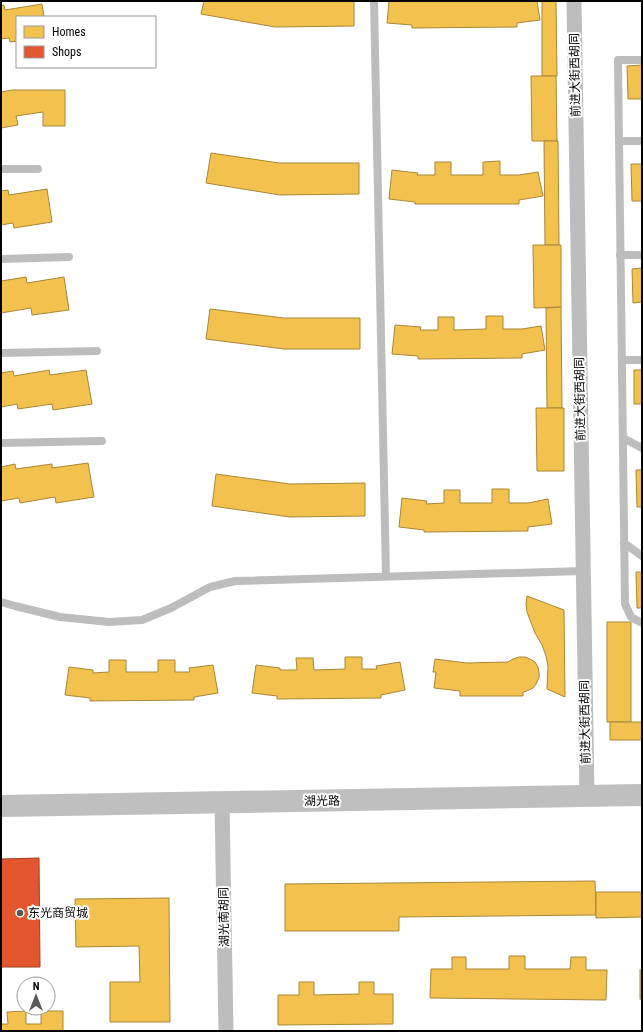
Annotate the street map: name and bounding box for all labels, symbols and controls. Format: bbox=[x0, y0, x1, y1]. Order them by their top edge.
legend bbox=[16, 16, 156, 68]
text: Homes bbox=[52, 25, 86, 39]
street label: 前进大街西胡同 bbox=[567, 33, 583, 117]
text: Shops bbox=[52, 45, 81, 59]
street label: 前进大街西胡同 bbox=[572, 357, 588, 441]
street label: 前进大街西胡同 bbox=[577, 680, 593, 764]
street label: 湖光路 bbox=[304, 794, 340, 808]
street label: 湖光南胡同 bbox=[216, 887, 232, 947]
place label: 东光商贸城 bbox=[28, 906, 88, 920]
marker: 东光商贸城 bbox=[15, 908, 25, 918]
north arrow bbox=[16, 976, 56, 1016]
text: N bbox=[33, 980, 40, 993]

